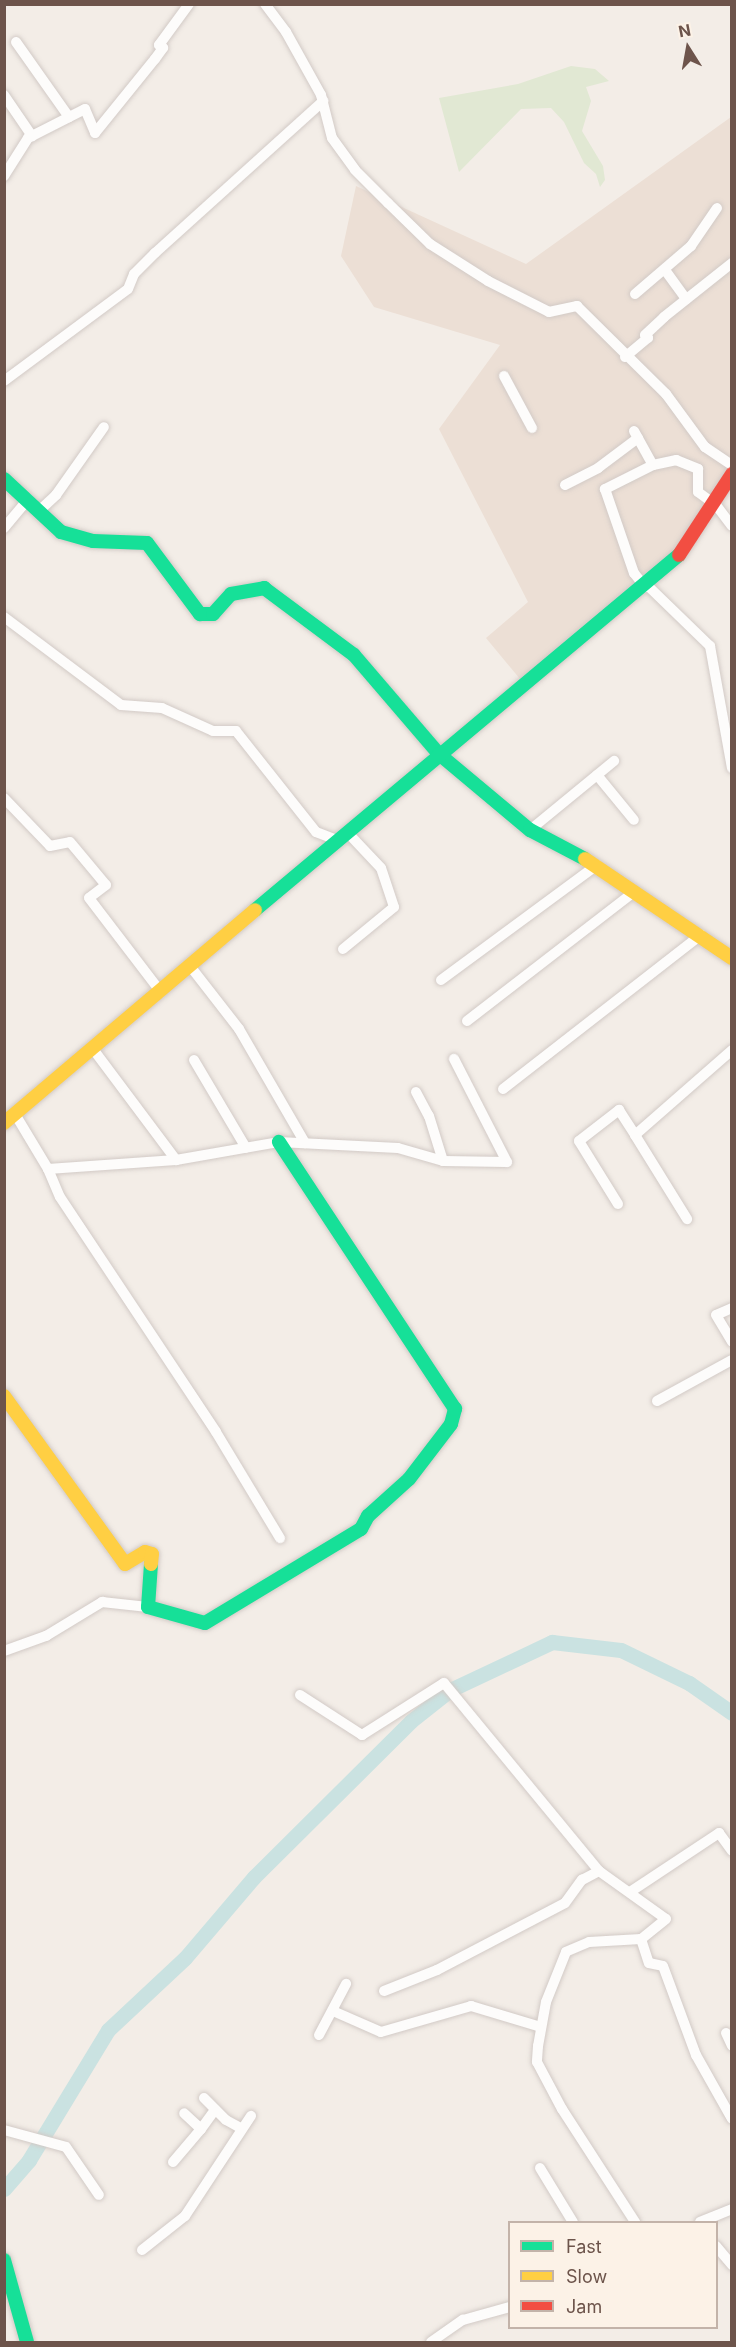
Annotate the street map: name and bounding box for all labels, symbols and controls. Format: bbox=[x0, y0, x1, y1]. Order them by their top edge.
north arrow bbox=[658, 18, 718, 78]
text: N bbox=[677, 19, 692, 41]
legend bbox=[508, 2221, 718, 2329]
text: Fast bbox=[566, 2236, 602, 2257]
text: Slow bbox=[566, 2266, 607, 2287]
text: Jam bbox=[566, 2296, 602, 2317]

